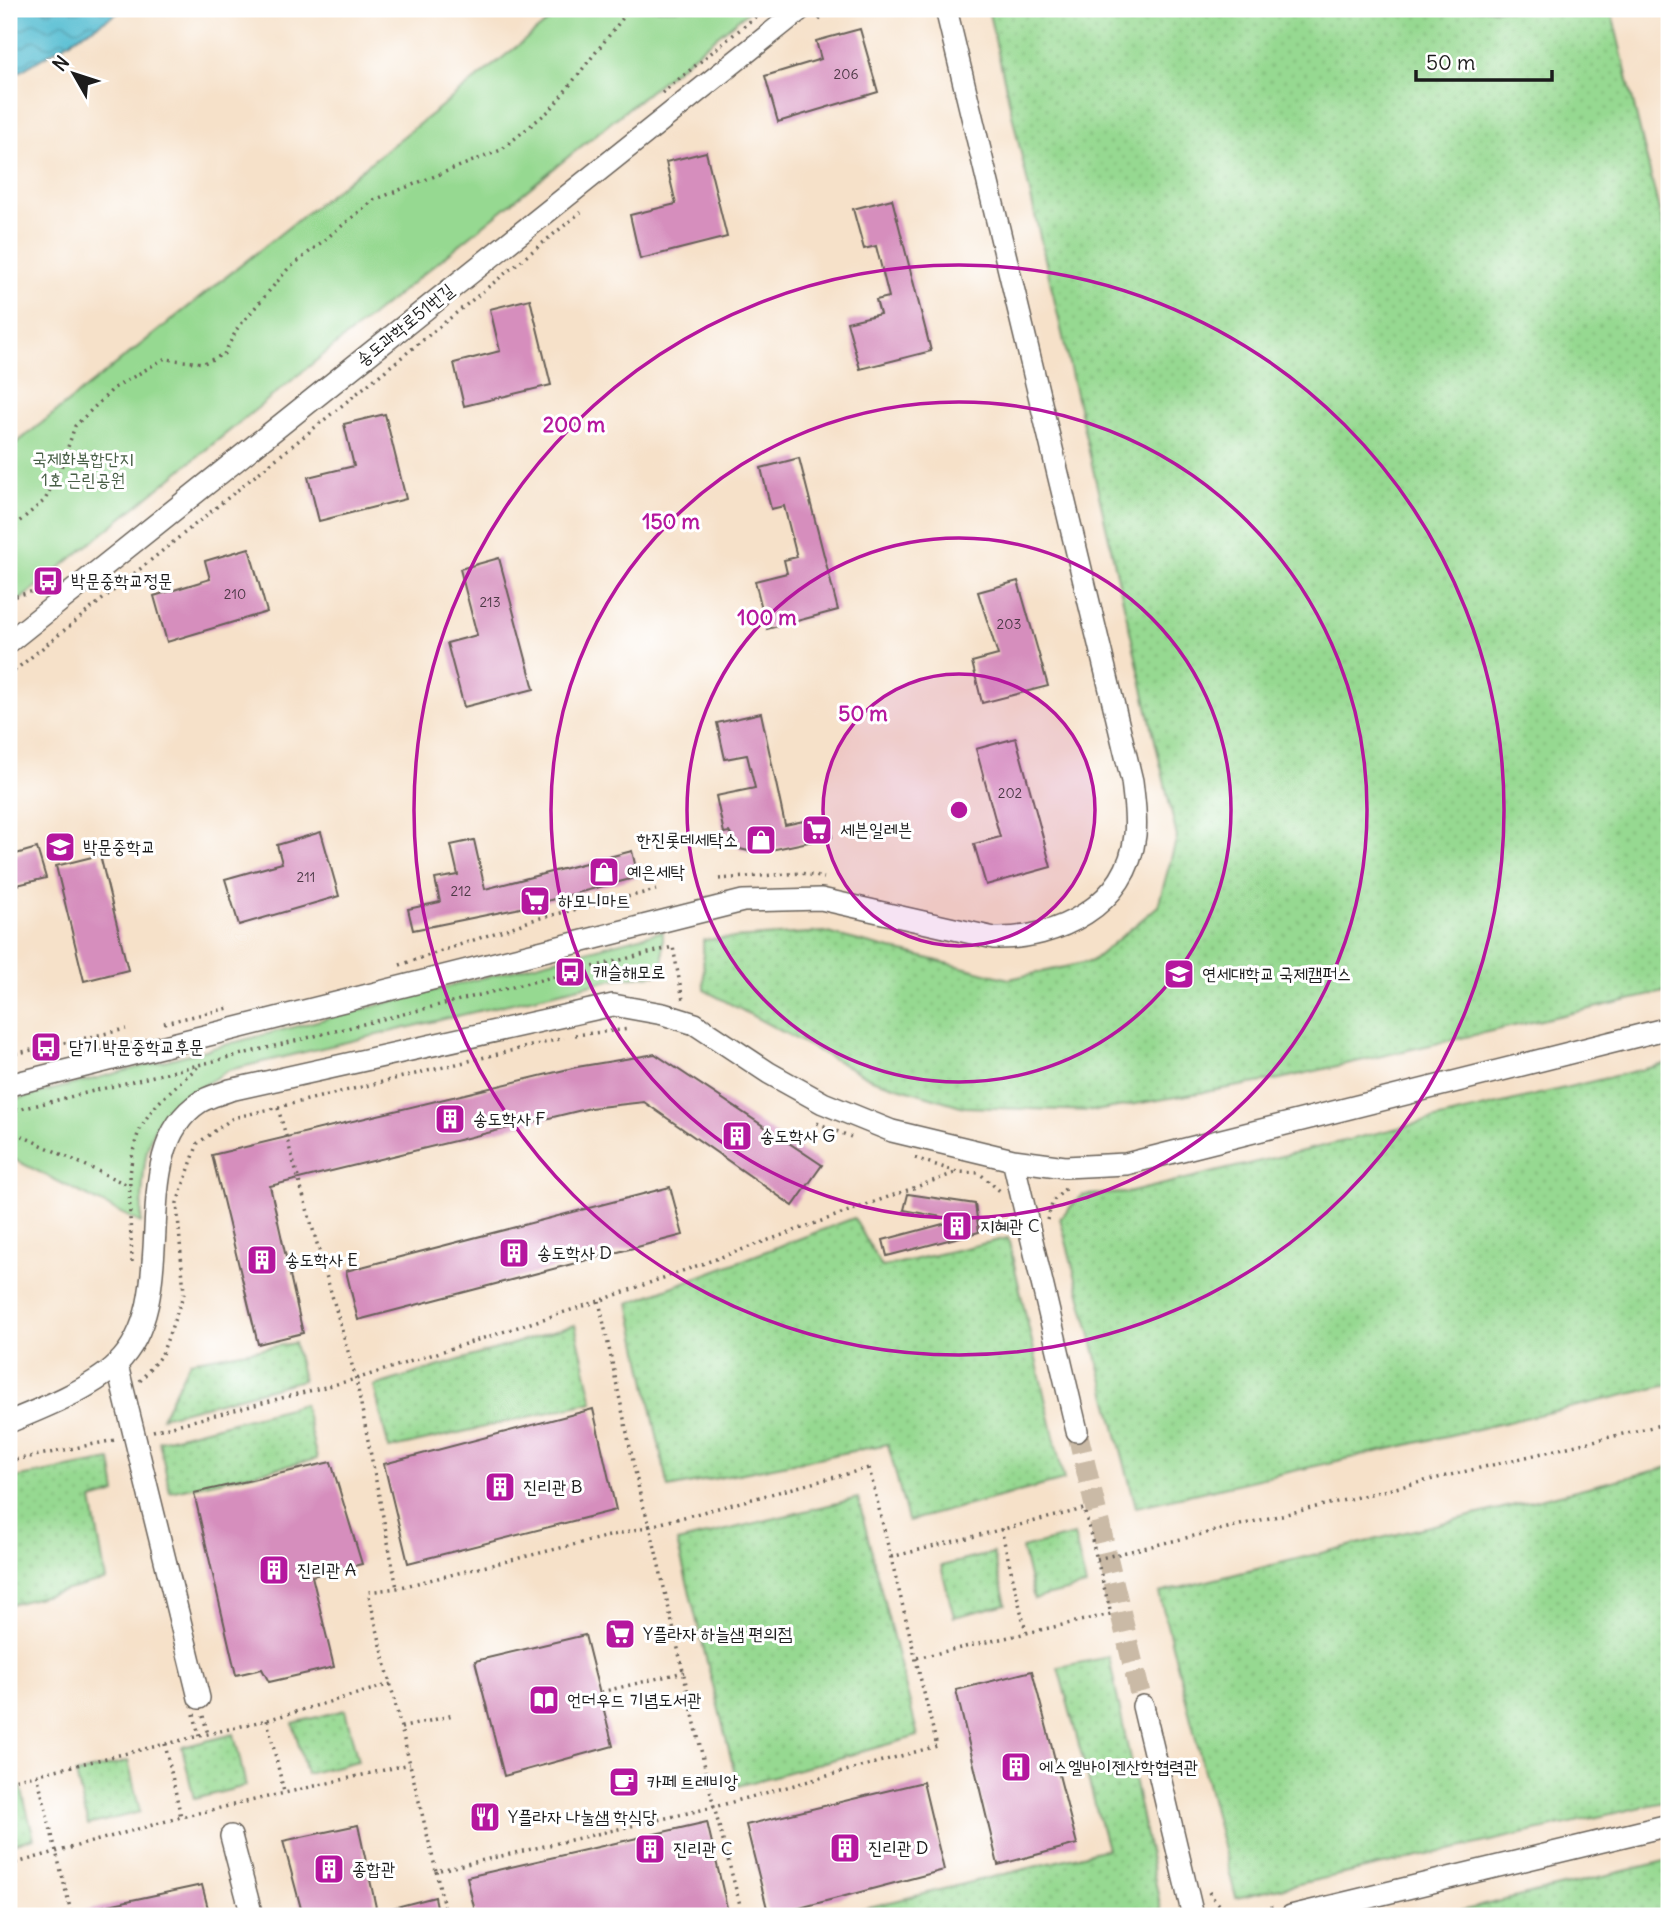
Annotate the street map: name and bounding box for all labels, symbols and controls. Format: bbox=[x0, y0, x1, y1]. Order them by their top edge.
north arrow bbox=[38, 38, 108, 108]
scale bar bbox=[1416, 38, 1552, 82]
text: 50 m bbox=[1426, 49, 1475, 76]
text: N bbox=[47, 51, 74, 76]
house number: 206 bbox=[834, 65, 858, 83]
street label: 송도과학로51번길 bbox=[351, 278, 459, 371]
text: 200 m bbox=[543, 411, 606, 438]
park label: 국제화복합단지 1호 근린공원 bbox=[32, 447, 134, 491]
text: 150 m bbox=[642, 508, 700, 535]
bus stop icon: 박문중학교정문 bbox=[31, 564, 65, 598]
place label: 박문중학교정문 bbox=[71, 569, 172, 592]
house number: 210 bbox=[224, 585, 246, 603]
house number: 213 bbox=[479, 593, 501, 611]
text: 100 m bbox=[737, 604, 797, 631]
house number: 203 bbox=[997, 615, 1021, 633]
text: 50 m bbox=[838, 700, 888, 727]
house number: 202 bbox=[998, 784, 1023, 802]
centre of rings bbox=[947, 798, 971, 822]
supermarket icon: 세븐일레븐 bbox=[800, 813, 834, 847]
place label: 세븐일레븐 bbox=[840, 818, 912, 841]
shop icon: 한진롯데세탁소 bbox=[744, 823, 778, 857]
place label: 한진롯데세탁소 bbox=[637, 828, 738, 851]
school or university icon: 박문중학교 bbox=[43, 830, 77, 864]
place label: 박문중학교 bbox=[83, 835, 155, 858]
shop icon: 예은세탁 bbox=[587, 855, 621, 889]
place label: 예은세탁 bbox=[627, 860, 685, 883]
house number: 211 bbox=[297, 868, 315, 886]
house number: 212 bbox=[451, 882, 472, 900]
supermarket icon: 하모니마트 bbox=[518, 884, 552, 918]
place label: 하모니마트 bbox=[558, 889, 630, 912]
bus stop icon: 캐슬해모로 bbox=[553, 955, 587, 989]
school or university icon: 연세대학교 국제캠퍼스 bbox=[1162, 957, 1196, 991]
place label: 캐슬해모로 bbox=[593, 960, 665, 983]
place label: 연세대학교 국제캠퍼스 bbox=[1202, 962, 1351, 985]
bus stop icon: 닫기 박문중학교후문 bbox=[29, 1030, 63, 1064]
place label: 닫기 박문중학교후문 bbox=[69, 1035, 204, 1058]
building icon: 송도학사 F bbox=[433, 1102, 467, 1136]
place label: 송도학사 F bbox=[473, 1107, 545, 1130]
building icon: 송도학사 G bbox=[720, 1119, 754, 1153]
place label: 송도학사 G bbox=[760, 1124, 835, 1147]
building icon: 지혜관 C bbox=[940, 1209, 974, 1243]
place label: 지혜관 C bbox=[980, 1214, 1040, 1237]
building icon: 송도학사 D bbox=[497, 1236, 531, 1270]
place label: 송도학사 D bbox=[537, 1241, 612, 1264]
building icon: 송도학사 E bbox=[245, 1243, 279, 1277]
place label: 송도학사 E bbox=[285, 1248, 358, 1271]
building icon: 진리관 B bbox=[483, 1470, 517, 1504]
place label: 진리관 B bbox=[523, 1475, 583, 1498]
building icon: 진리관 A bbox=[257, 1553, 291, 1587]
place label: 진리관 A bbox=[297, 1558, 356, 1581]
supermarket icon: Y플라자 하늘샘 편의점 bbox=[603, 1617, 637, 1651]
place label: Y플라자 하늘샘 편의점 bbox=[643, 1622, 792, 1645]
library icon: 언더우드 기념도서관 bbox=[527, 1683, 561, 1717]
place label: 언더우드 기념도서관 bbox=[567, 1688, 702, 1711]
building icon: 에스엘바이젠산학협력관 bbox=[999, 1750, 1033, 1784]
place label: 에스엘바이젠산학협력관 bbox=[1039, 1755, 1198, 1778]
cafe icon: 카페 트레비앙 bbox=[607, 1765, 641, 1799]
place label: 카페 트레비앙 bbox=[647, 1770, 739, 1793]
restaurant icon: Y플라자 나눌샘 학식당 bbox=[468, 1800, 502, 1834]
place label: Y플라자 나눌샘 학식당 bbox=[508, 1805, 657, 1828]
building icon: 진리관 D bbox=[828, 1831, 862, 1865]
building icon: 진리관 C bbox=[633, 1832, 667, 1866]
place label: 진리관 D bbox=[868, 1836, 929, 1859]
place label: 진리관 C bbox=[673, 1837, 733, 1860]
building icon: 종합관 bbox=[312, 1852, 346, 1886]
place label: 종합관 bbox=[352, 1857, 395, 1880]

